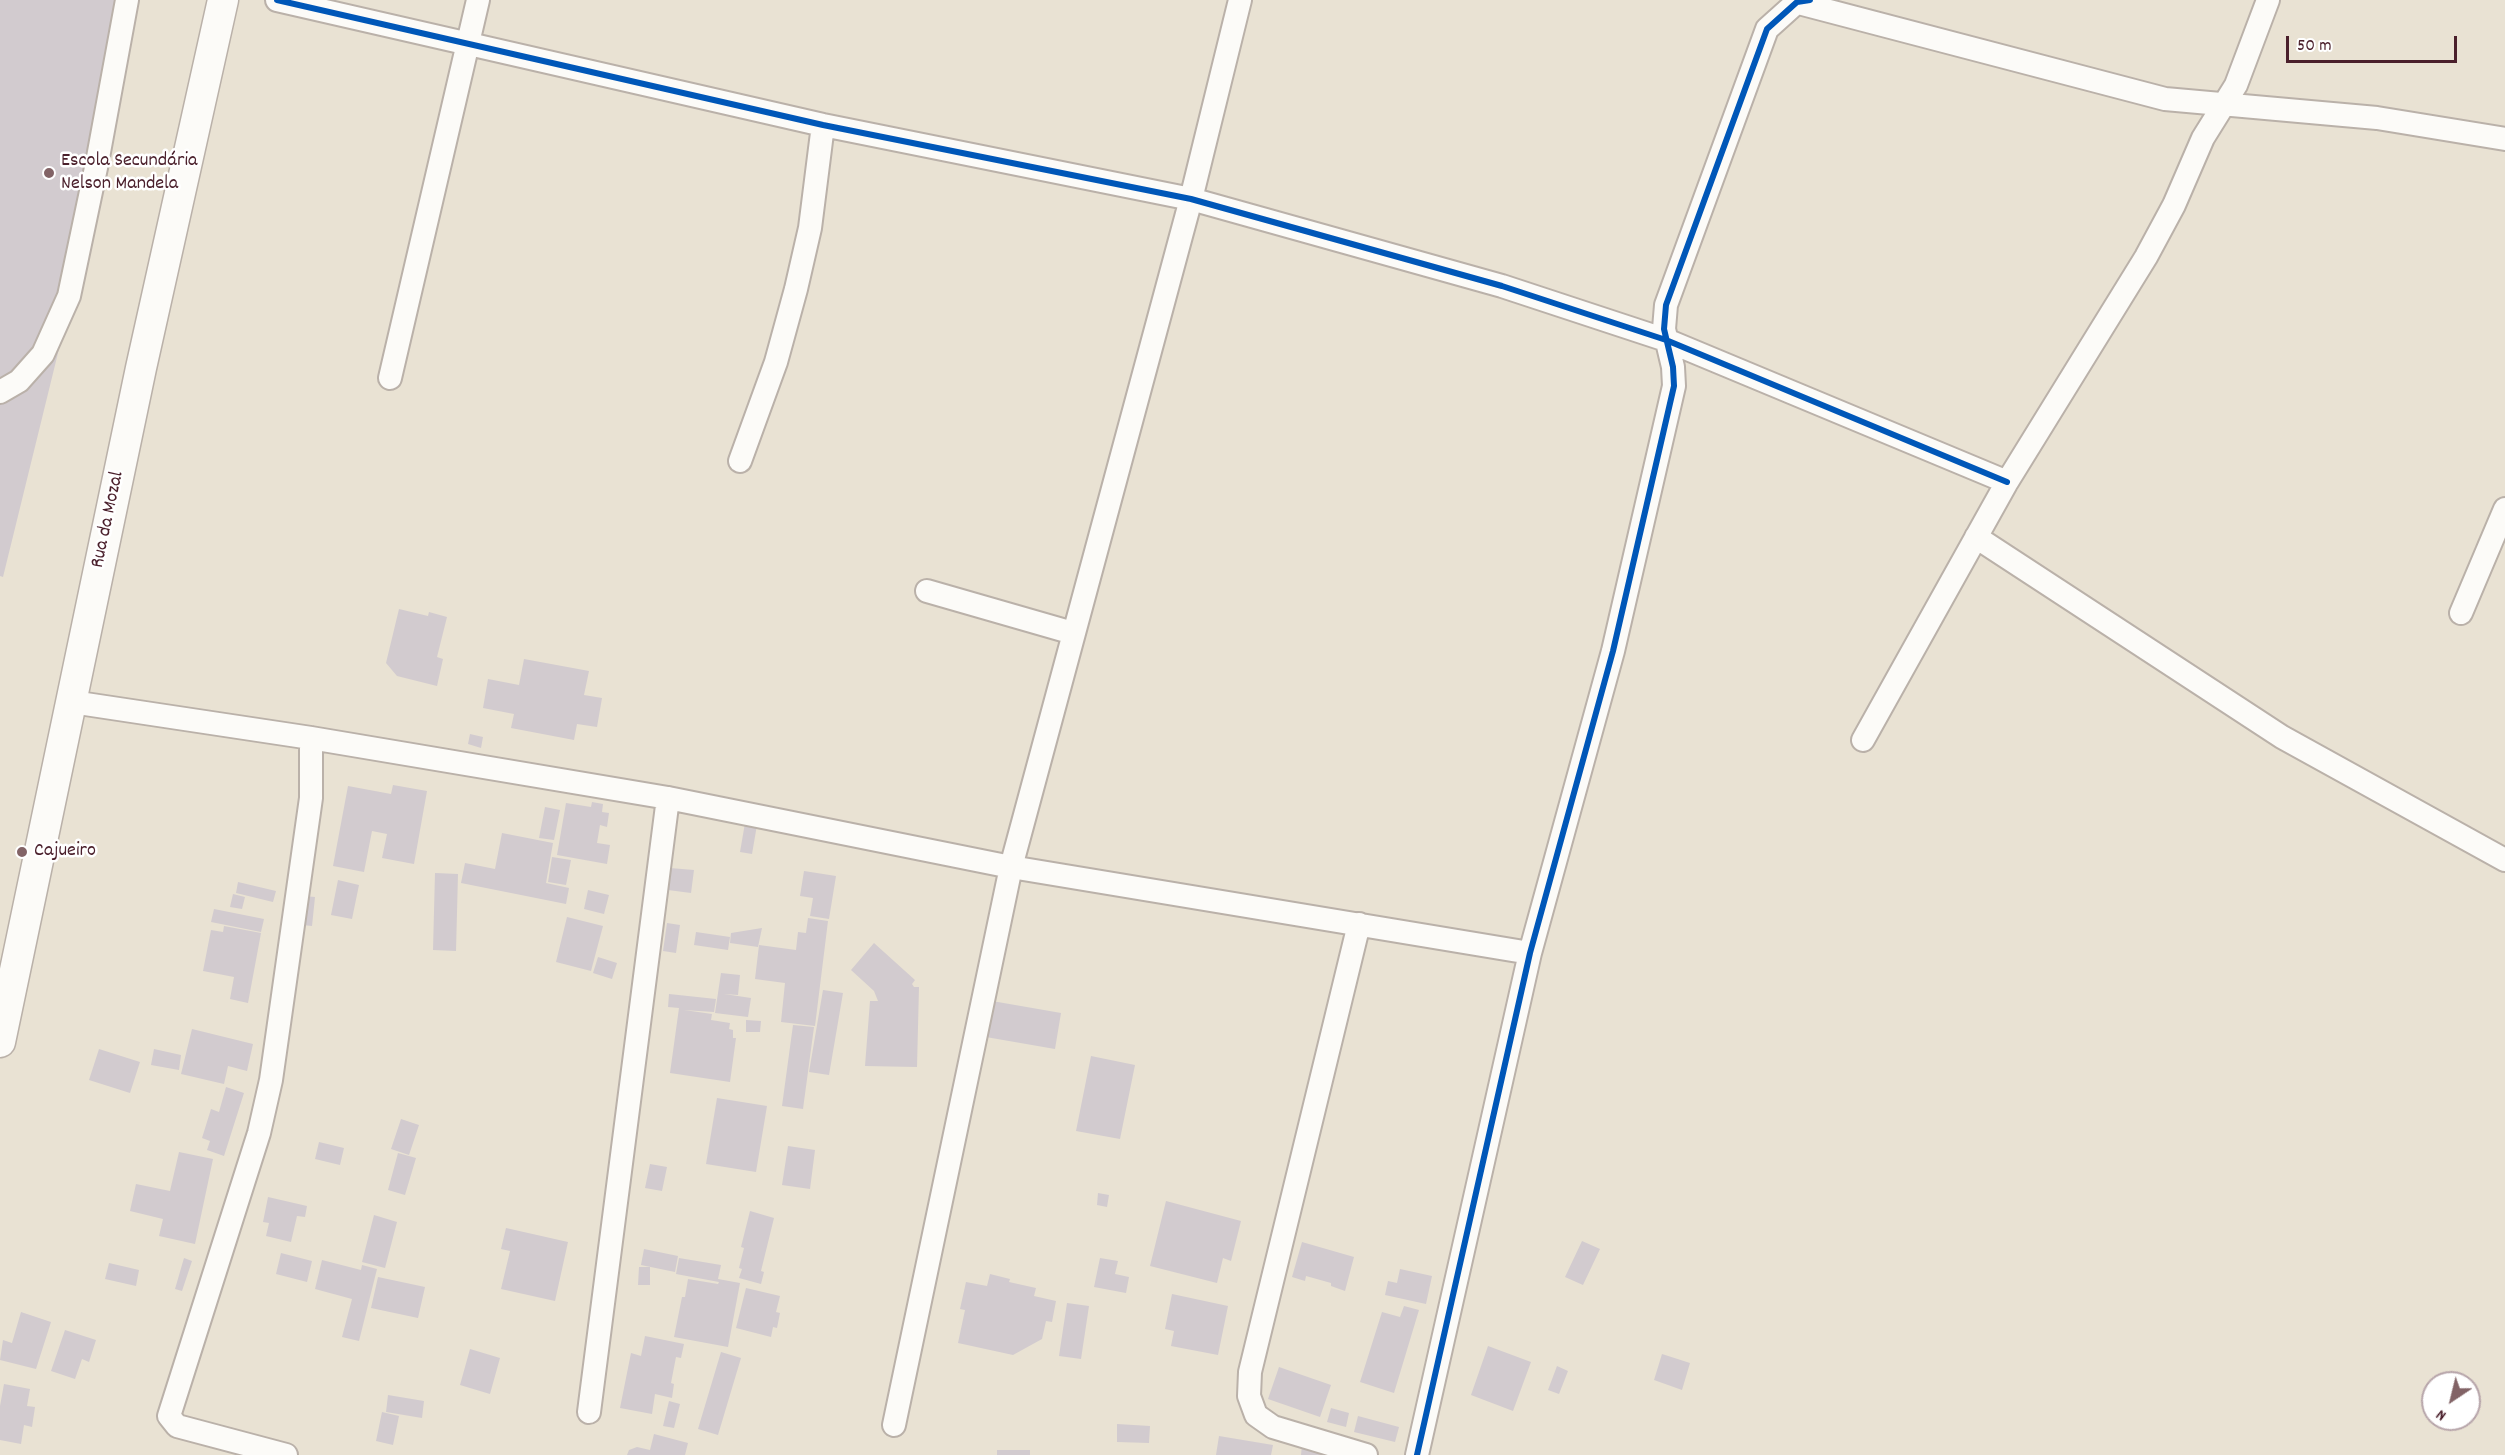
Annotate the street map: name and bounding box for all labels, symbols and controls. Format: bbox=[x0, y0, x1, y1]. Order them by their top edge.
scale bar bbox=[2289, 24, 2460, 62]
text: 50 m bbox=[2297, 34, 2332, 59]
place label: Escola Secundária Nelson Mandela bbox=[61, 150, 197, 197]
marker: Escola Secundária Nelson Mandela bbox=[42, 166, 56, 180]
street label: Rua da Mozal bbox=[87, 470, 131, 570]
place label: Cajueiro bbox=[34, 840, 96, 864]
marker: Cajueiro bbox=[15, 845, 29, 859]
north arrow bbox=[2421, 1371, 2481, 1431]
text: N bbox=[2432, 1403, 2451, 1426]

